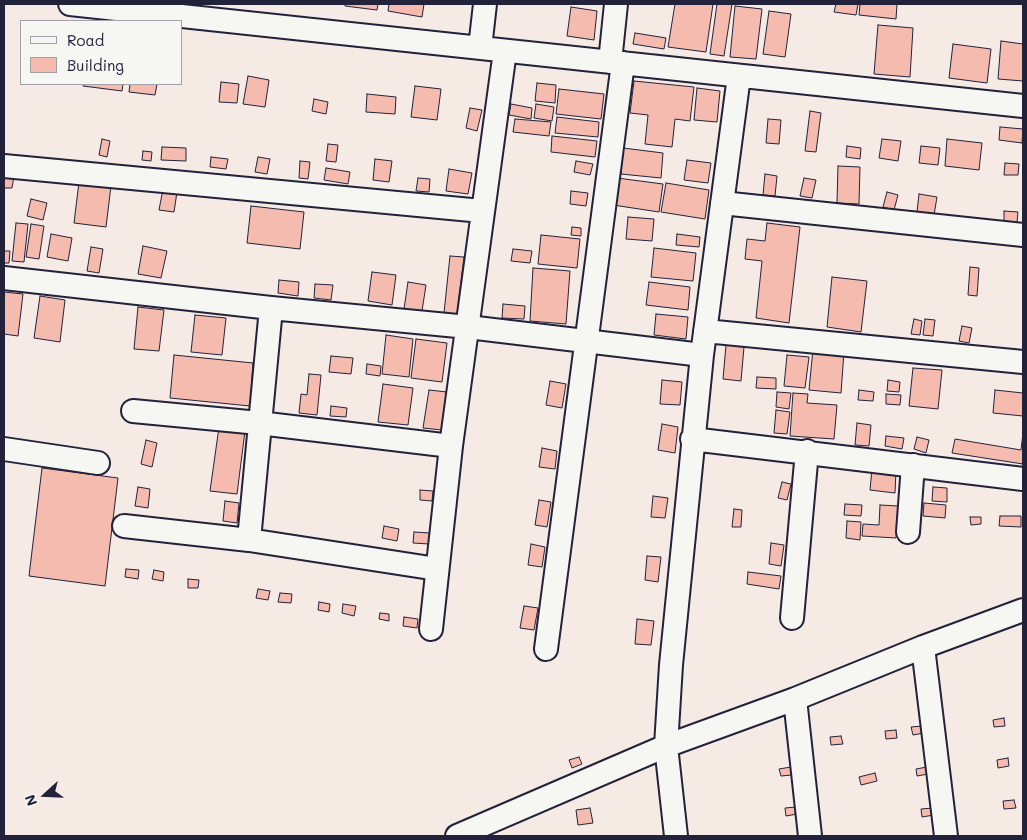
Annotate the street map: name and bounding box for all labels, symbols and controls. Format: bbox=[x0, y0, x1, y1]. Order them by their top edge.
legend bbox=[20, 20, 182, 85]
text: Road bbox=[67, 30, 104, 50]
text: Building bbox=[67, 55, 124, 75]
north arrow bbox=[20, 770, 70, 820]
text: N bbox=[20, 792, 41, 809]

